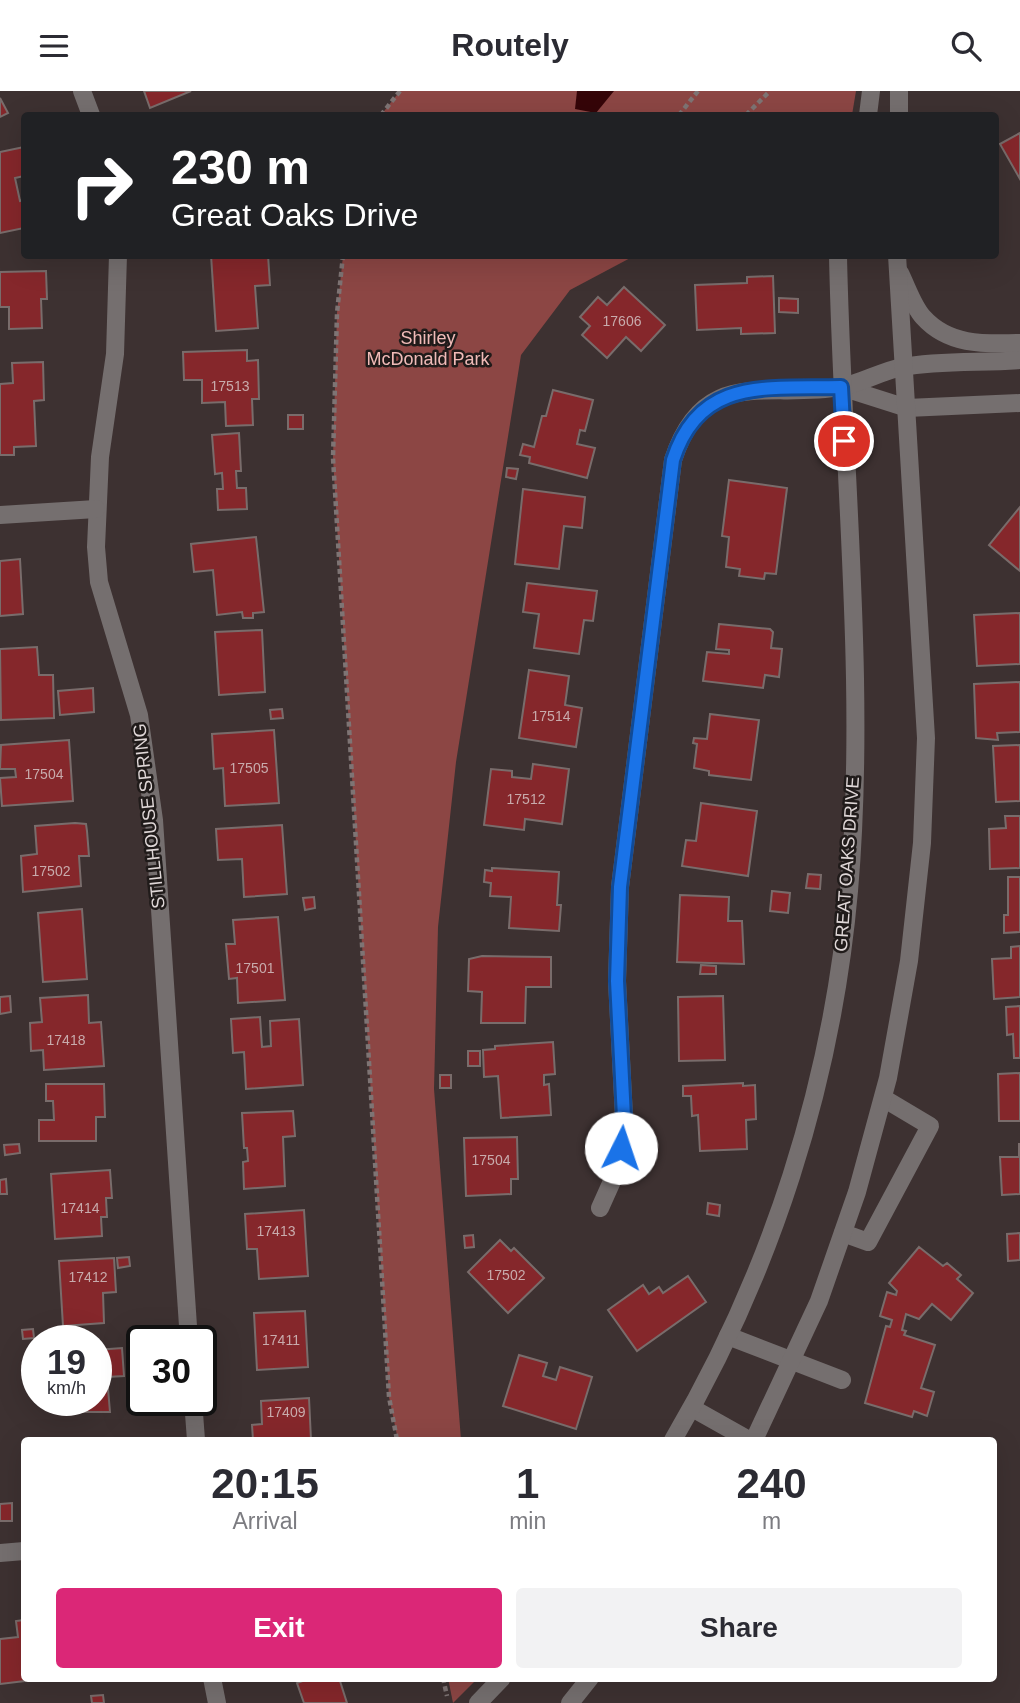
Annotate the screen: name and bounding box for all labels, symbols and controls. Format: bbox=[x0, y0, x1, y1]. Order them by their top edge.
icon: menu bbox=[35, 27, 73, 65]
text: Routely bbox=[451, 27, 569, 63]
icon: search bbox=[947, 27, 985, 65]
icon: right bbox=[56, 140, 147, 231]
text: 230 m bbox=[171, 140, 310, 194]
text: Great Oaks Drive bbox=[171, 197, 418, 233]
house number: 17606 bbox=[603, 313, 642, 329]
park label: Shirley McDonald Park bbox=[366, 328, 491, 369]
house number: 17513 bbox=[211, 378, 250, 394]
pin bbox=[814, 411, 874, 471]
icon: arrive bbox=[825, 422, 863, 460]
house number: 17514 bbox=[532, 708, 571, 724]
street label: STILLHOUSE SPRING bbox=[129, 722, 169, 910]
house number: 17505 bbox=[230, 760, 269, 776]
house number: 17504 bbox=[25, 766, 64, 782]
street label: GREAT OAKS DRIVE bbox=[831, 776, 863, 952]
house number: 17512 bbox=[507, 791, 546, 807]
house number: 17502 bbox=[32, 863, 71, 879]
house number: 17501 bbox=[236, 960, 275, 976]
house number: 17418 bbox=[47, 1032, 86, 1048]
position arrow bbox=[584, 1111, 658, 1185]
house number: 17504 bbox=[472, 1152, 511, 1168]
house number: 17414 bbox=[61, 1200, 100, 1216]
house number: 17413 bbox=[257, 1223, 296, 1239]
house number: 17502 bbox=[487, 1267, 526, 1283]
house number: 17412 bbox=[69, 1269, 108, 1285]
speed limit sign: 30 bbox=[126, 1325, 217, 1416]
house number: 17411 bbox=[262, 1332, 300, 1348]
text: 19 bbox=[47, 1342, 86, 1381]
text: km/h bbox=[47, 1378, 86, 1398]
house number: 17409 bbox=[267, 1404, 306, 1420]
text: 20:15 bbox=[211, 1460, 319, 1507]
text: 1 bbox=[516, 1460, 539, 1507]
text: 240 bbox=[737, 1460, 807, 1507]
text: Arrival bbox=[232, 1508, 298, 1534]
text: min bbox=[509, 1508, 546, 1534]
text: m bbox=[762, 1508, 781, 1534]
button: Exit bbox=[56, 1588, 502, 1668]
button: Share bbox=[516, 1588, 962, 1668]

